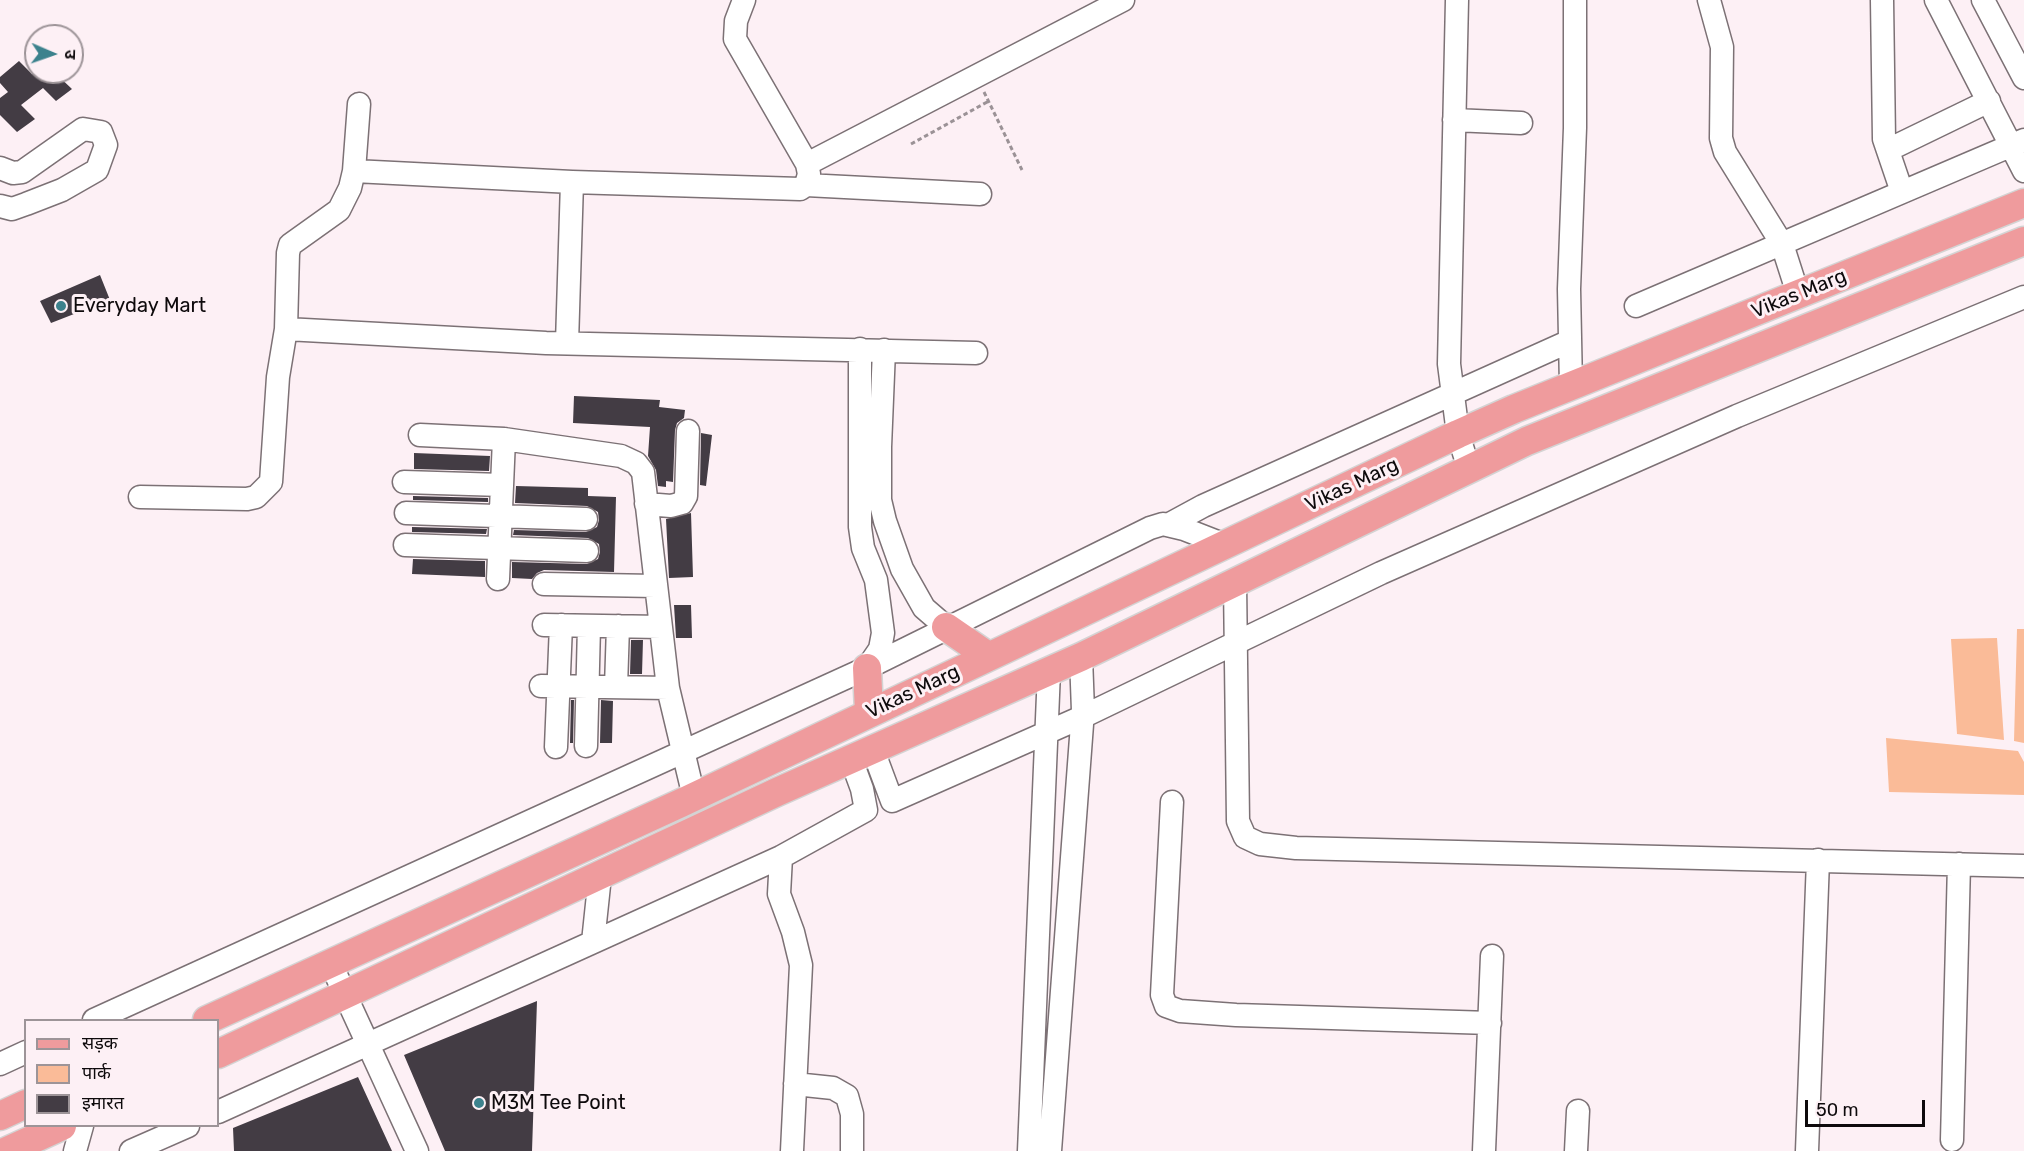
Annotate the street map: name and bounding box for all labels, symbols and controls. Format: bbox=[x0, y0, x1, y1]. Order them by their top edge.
north arrow bbox=[24, 24, 84, 84]
text: उ bbox=[61, 50, 80, 60]
street label: Vikas Marg bbox=[1748, 264, 1850, 324]
place label: Everyday Mart bbox=[73, 294, 206, 318]
marker: Everyday Mart bbox=[54, 299, 68, 313]
street label: Vikas Marg bbox=[1301, 453, 1403, 517]
street label: Vikas Marg bbox=[862, 660, 964, 724]
legend bbox=[24, 1019, 219, 1127]
text: सड़क bbox=[82, 1032, 118, 1054]
text: पार्क bbox=[82, 1062, 111, 1084]
scale bar bbox=[1808, 1088, 1928, 1126]
place label: M3M Tee Point bbox=[491, 1091, 625, 1115]
text: इमारत bbox=[82, 1092, 124, 1114]
marker: M3M Tee Point bbox=[472, 1096, 486, 1110]
text: 50 m bbox=[1816, 1099, 1859, 1121]

